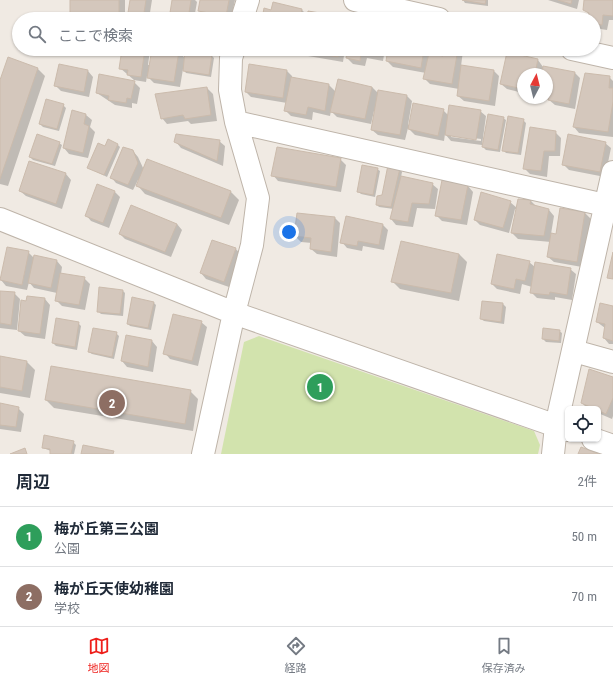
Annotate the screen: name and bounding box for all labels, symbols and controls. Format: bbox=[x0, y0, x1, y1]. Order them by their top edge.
search box bbox=[12, 12, 601, 56]
icon: search bbox=[26, 23, 48, 45]
text: ここで検索 bbox=[58, 27, 133, 45]
north arrow bbox=[517, 68, 553, 104]
your location bbox=[279, 222, 299, 242]
pin: 1 bbox=[307, 372, 333, 402]
pin: 2 bbox=[99, 388, 125, 418]
map controls bbox=[565, 406, 601, 442]
button: locate bbox=[565, 406, 601, 442]
text: 周辺 bbox=[16, 472, 50, 492]
text: 2件 bbox=[578, 474, 597, 489]
text: 梅が丘第三公園 bbox=[54, 520, 159, 538]
text: 1 bbox=[26, 529, 32, 544]
text: 50 m bbox=[571, 529, 597, 544]
text: 公園 bbox=[54, 541, 80, 556]
text: 梅が丘天使幼稚園 bbox=[54, 580, 174, 598]
text: 2 bbox=[26, 589, 32, 604]
text: 70 m bbox=[571, 589, 597, 604]
text: 学校 bbox=[54, 601, 80, 616]
tab: 地図 bbox=[88, 635, 110, 675]
tab: 経路 bbox=[285, 635, 307, 675]
tab: 保存済み bbox=[482, 635, 526, 675]

